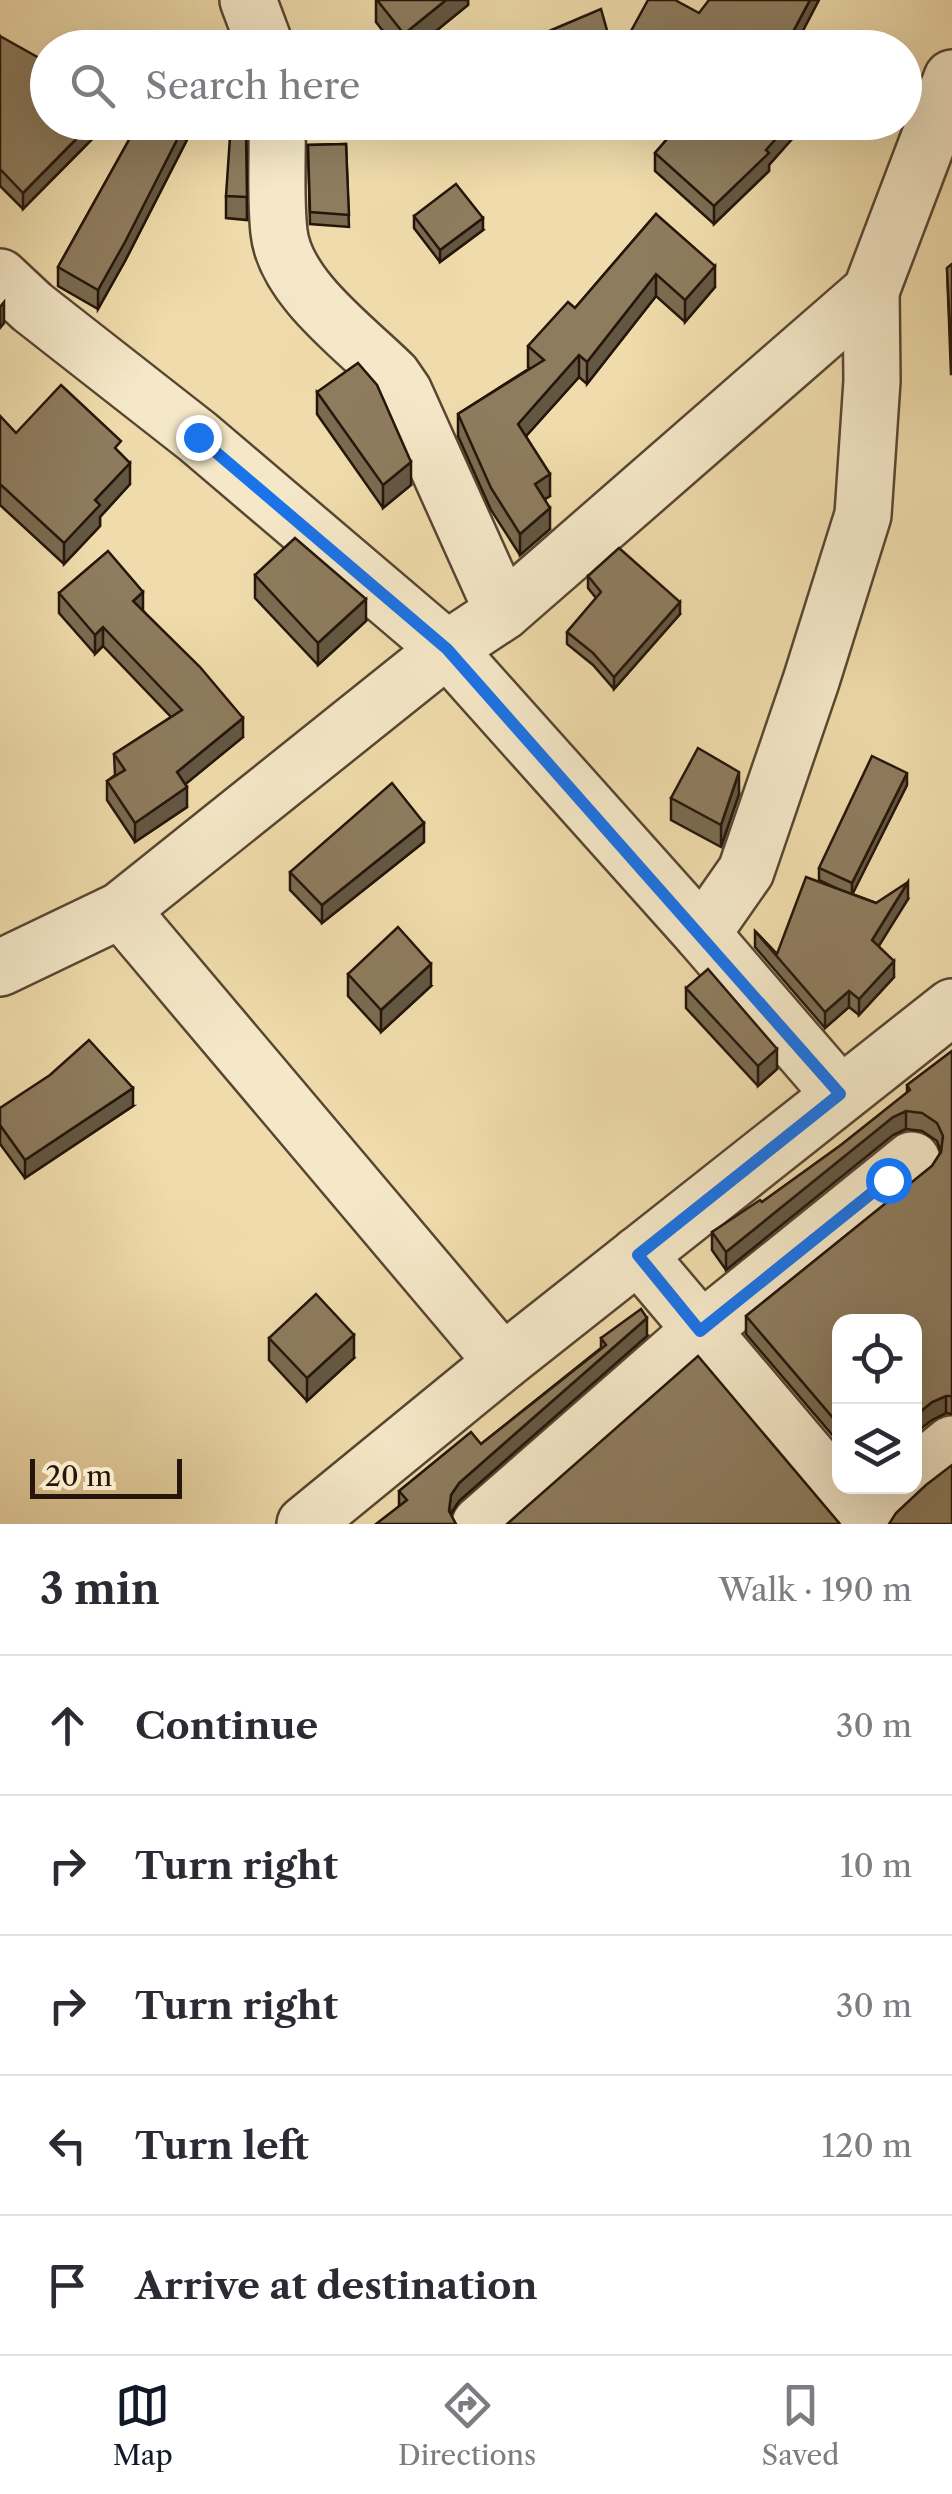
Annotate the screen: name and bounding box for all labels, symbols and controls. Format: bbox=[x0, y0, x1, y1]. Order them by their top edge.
search box bbox=[30, 30, 922, 140]
icon: search bbox=[65, 58, 120, 113]
text: Search here bbox=[145, 62, 360, 109]
route end bbox=[176, 415, 222, 461]
route start bbox=[866, 1158, 912, 1204]
map controls bbox=[832, 1314, 922, 1494]
button: locate bbox=[832, 1314, 922, 1404]
button: layers bbox=[832, 1404, 922, 1494]
scale bar bbox=[30, 1454, 182, 1498]
text: 20 m bbox=[45, 1459, 112, 1493]
text: 3 min bbox=[40, 1563, 160, 1615]
text: Walk · 190 m bbox=[719, 1570, 912, 1609]
icon: ahead bbox=[40, 1698, 95, 1753]
text: Continue bbox=[135, 1702, 318, 1749]
text: 30 m bbox=[836, 1706, 912, 1745]
icon: right bbox=[40, 1838, 95, 1893]
text: Turn right bbox=[135, 1842, 338, 1889]
text: 10 m bbox=[840, 1846, 912, 1885]
icon: right bbox=[40, 1978, 95, 2033]
text: Turn right bbox=[135, 1982, 338, 2029]
text: 30 m bbox=[836, 1986, 912, 2025]
icon: left bbox=[40, 2118, 95, 2173]
text: Turn left bbox=[135, 2122, 309, 2169]
text: 120 m bbox=[822, 2126, 912, 2165]
icon: arrive bbox=[40, 2258, 95, 2313]
text: Arrive at destination bbox=[135, 2262, 538, 2309]
tab: Map bbox=[113, 2378, 173, 2472]
tab: Directions bbox=[398, 2378, 536, 2472]
tab: Saved bbox=[762, 2378, 839, 2472]

